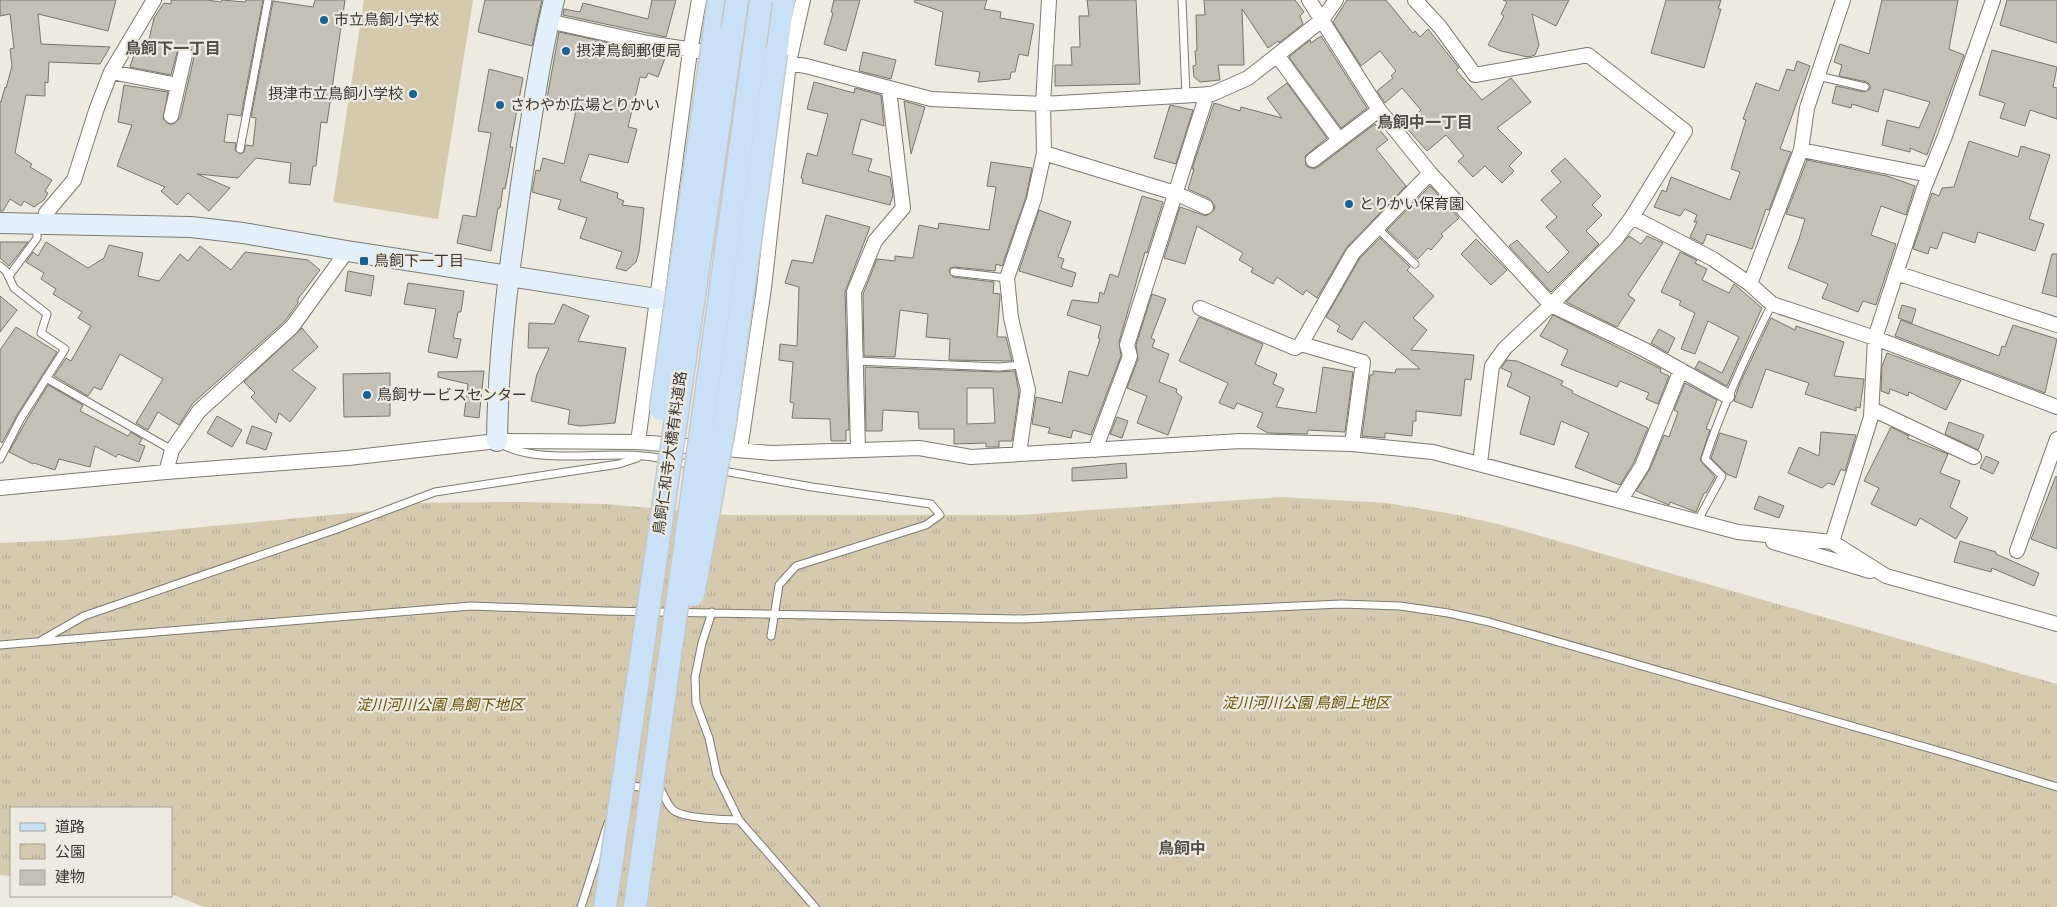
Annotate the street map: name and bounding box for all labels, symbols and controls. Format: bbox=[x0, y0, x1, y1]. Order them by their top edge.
place label: 市立鳥飼小学校 bbox=[334, 12, 439, 28]
marker: 市立鳥飼小学校 bbox=[318, 14, 330, 26]
district label: 鳥飼下一丁目 bbox=[125, 39, 221, 57]
place label: 摂津鳥飼郵便局 bbox=[576, 43, 681, 59]
marker: 摂津鳥飼郵便局 bbox=[560, 45, 572, 57]
place label: 摂津市立鳥飼小学校 bbox=[268, 86, 403, 102]
marker: 摂津市立鳥飼小学校 bbox=[407, 88, 419, 100]
place label: さわやか広場とりかい bbox=[510, 97, 660, 113]
marker: さわやか広場とりかい bbox=[494, 99, 506, 111]
district label: 鳥飼中一丁目 bbox=[1377, 113, 1473, 131]
place label: とりかい保育園 bbox=[1359, 196, 1464, 212]
marker: とりかい保育園 bbox=[1343, 198, 1355, 210]
place label: 鳥飼下一丁目 bbox=[374, 253, 464, 269]
marker: 鳥飼下一丁目 bbox=[358, 255, 370, 267]
street label: 鳥飼仁和寺大橋有料道路 bbox=[650, 370, 689, 536]
place label: 鳥飼サービスセンター bbox=[377, 387, 527, 403]
marker: 鳥飼サービスセンター bbox=[361, 389, 373, 401]
park label: 淀川河川公園 鳥飼上地区 bbox=[1222, 695, 1392, 711]
park label: 淀川河川公園 鳥飼下地区 bbox=[356, 697, 526, 713]
legend bbox=[10, 807, 172, 897]
text: 道路 bbox=[55, 819, 85, 835]
district label: 鳥飼中 bbox=[1158, 839, 1206, 857]
text: 公園 bbox=[55, 844, 85, 860]
text: 建物 bbox=[55, 869, 85, 885]

